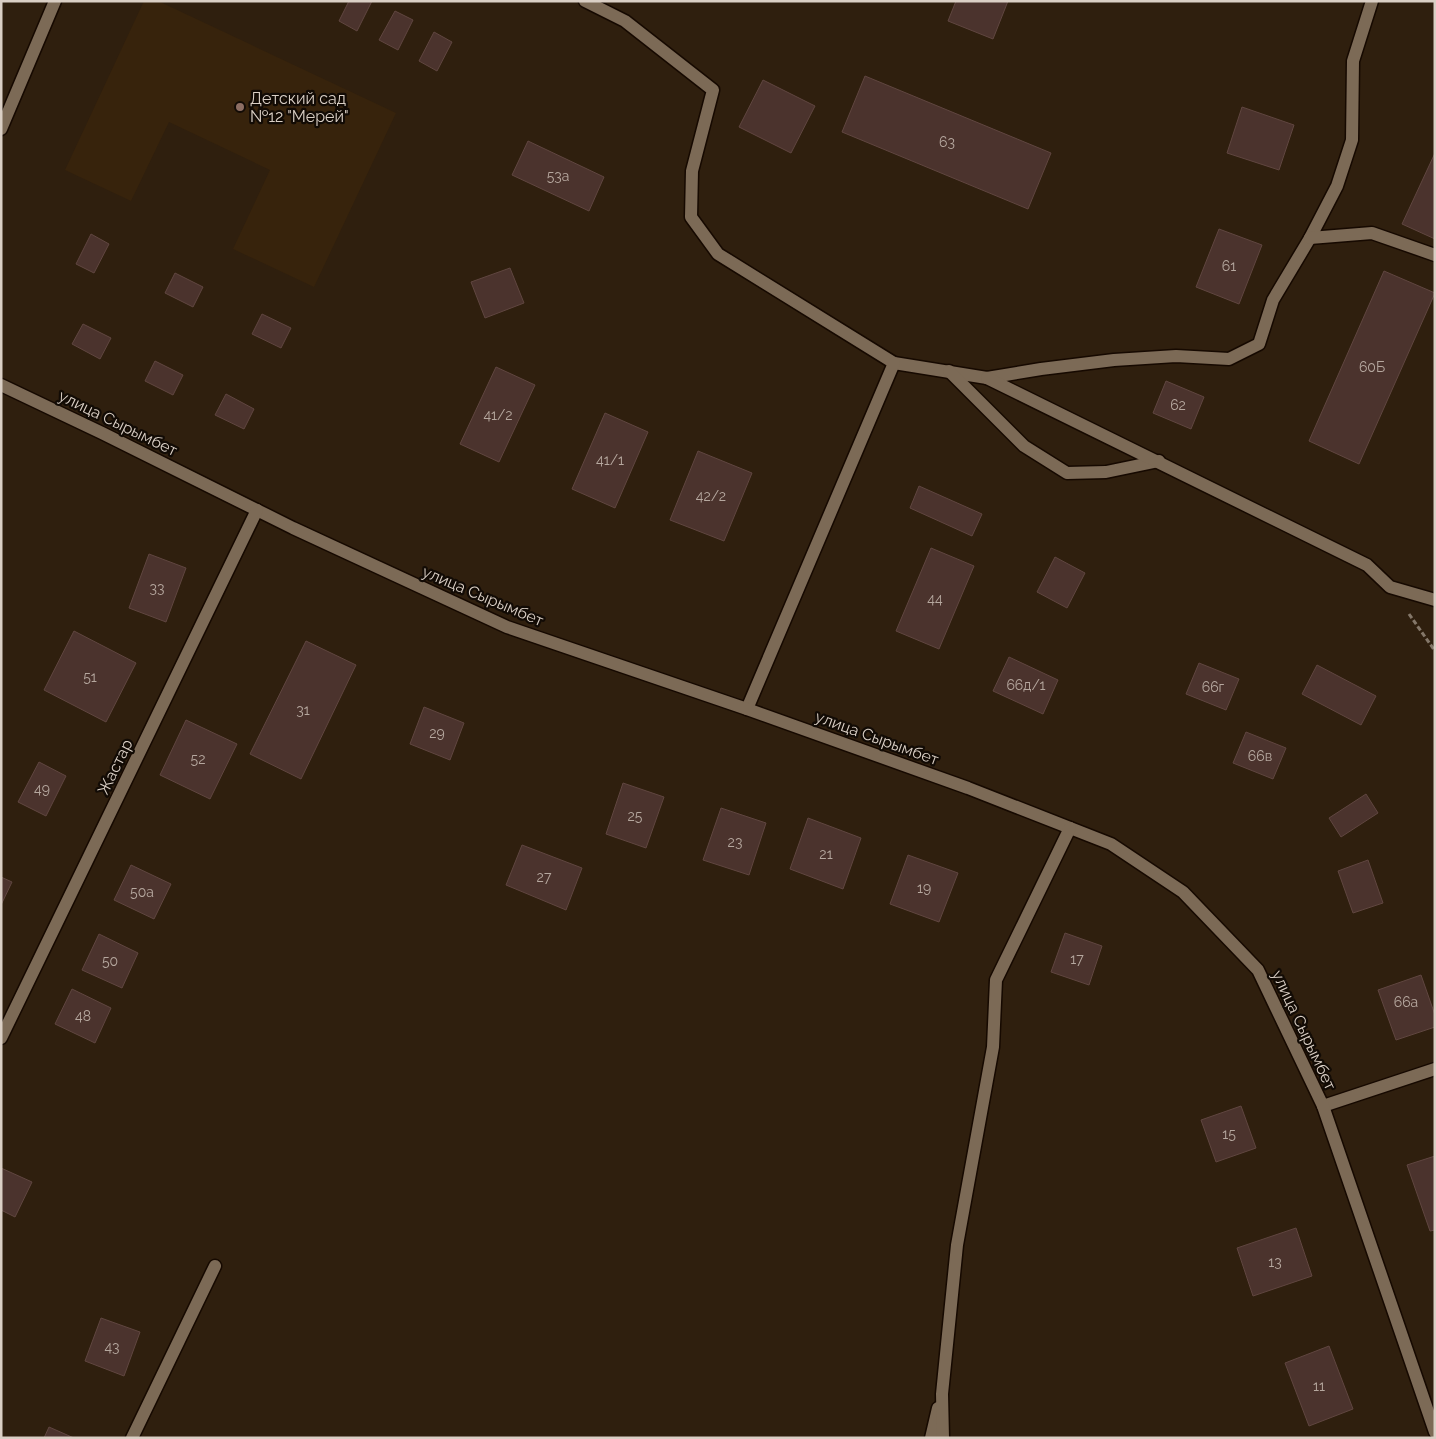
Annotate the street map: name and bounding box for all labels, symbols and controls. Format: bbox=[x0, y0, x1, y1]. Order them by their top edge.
place label: Детский сад №12 "Мерей" bbox=[250, 89, 349, 126]
marker: Детский сад №12 "Мерей" bbox=[234, 101, 246, 113]
house number: 63 bbox=[939, 134, 955, 150]
house number: 53а bbox=[547, 168, 569, 184]
house number: 61 bbox=[1222, 258, 1236, 274]
house number: 60Б bbox=[1359, 359, 1385, 375]
street label: улица Сырымбет bbox=[55, 386, 181, 460]
house number: 62 bbox=[1170, 397, 1186, 413]
house number: 41/2 bbox=[483, 407, 513, 423]
house number: 41/1 bbox=[596, 452, 624, 468]
house number: 42/2 bbox=[696, 488, 726, 504]
street label: улица Сырымбет bbox=[420, 562, 547, 630]
house number: 33 bbox=[150, 580, 164, 596]
house number: 44 bbox=[927, 591, 943, 607]
house number: 51 bbox=[83, 669, 97, 685]
house number: 66д/1 bbox=[1006, 677, 1046, 693]
house number: 66г bbox=[1202, 679, 1225, 695]
house number: 31 bbox=[296, 702, 310, 718]
street label: улица Сырымбет bbox=[813, 707, 942, 769]
house number: 29 bbox=[429, 725, 445, 741]
street label: Жастар bbox=[93, 736, 137, 798]
house number: 66в bbox=[1248, 748, 1272, 764]
house number: 52 bbox=[191, 751, 205, 767]
house number: 49 bbox=[34, 781, 50, 797]
house number: 25 bbox=[628, 808, 643, 824]
house number: 23 bbox=[728, 834, 742, 850]
house number: 21 bbox=[819, 846, 833, 862]
house number: 27 bbox=[537, 869, 552, 885]
house number: 19 bbox=[917, 880, 931, 896]
house number: 50а bbox=[130, 884, 154, 900]
house number: 17 bbox=[1070, 951, 1084, 967]
house number: 50 bbox=[102, 953, 118, 969]
street label: улица Сырымбет bbox=[1268, 967, 1340, 1093]
house number: 66а bbox=[1394, 994, 1418, 1010]
house number: 48 bbox=[75, 1008, 91, 1024]
house number: 15 bbox=[1222, 1126, 1236, 1142]
house number: 13 bbox=[1268, 1254, 1282, 1270]
house number: 43 bbox=[104, 1339, 120, 1355]
house number: 11 bbox=[1313, 1378, 1325, 1394]

